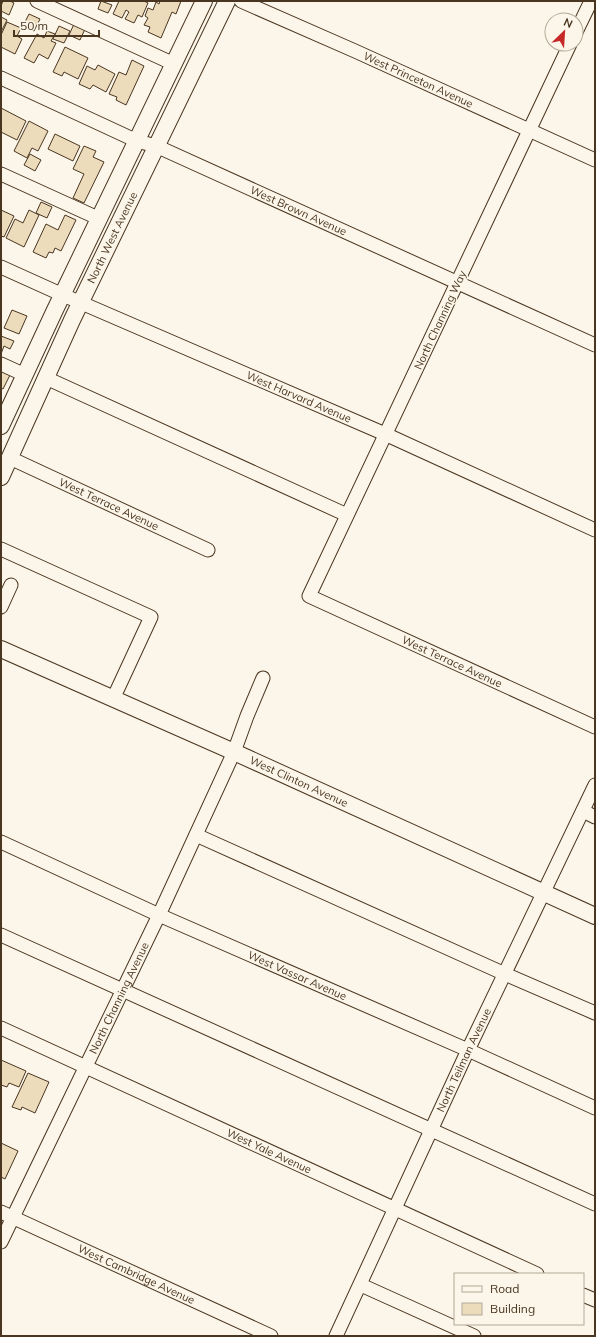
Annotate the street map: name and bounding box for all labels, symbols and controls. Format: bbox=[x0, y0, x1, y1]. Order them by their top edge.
scale bar bbox=[14, 12, 99, 38]
north arrow bbox=[544, 12, 584, 52]
text: N bbox=[562, 15, 575, 31]
text: 50 m bbox=[20, 18, 48, 33]
street label: West Princeton Avenue bbox=[361, 49, 475, 111]
street label: West Brown Avenue bbox=[248, 183, 349, 239]
street label: North West Avenue bbox=[84, 189, 140, 286]
street label: North Channing Way bbox=[411, 268, 469, 372]
street label: West Harvard Avenue bbox=[244, 368, 354, 426]
street label: West Terrace Avenue bbox=[57, 475, 161, 533]
street label: West Terrace Avenue bbox=[400, 633, 504, 691]
street label: West Clinton Avenue bbox=[247, 753, 350, 810]
street label: North Channing Avenue bbox=[86, 940, 152, 1056]
street label: West Vassar Avenue bbox=[246, 948, 349, 1003]
street label: North Teilman Avenue bbox=[433, 1006, 494, 1114]
street label: West Yale Avenue bbox=[224, 1126, 314, 1177]
street label: West Cambridge Avenue bbox=[76, 1241, 197, 1307]
legend bbox=[454, 1273, 584, 1325]
text: Road bbox=[490, 1281, 519, 1296]
text: Building bbox=[490, 1301, 535, 1316]

